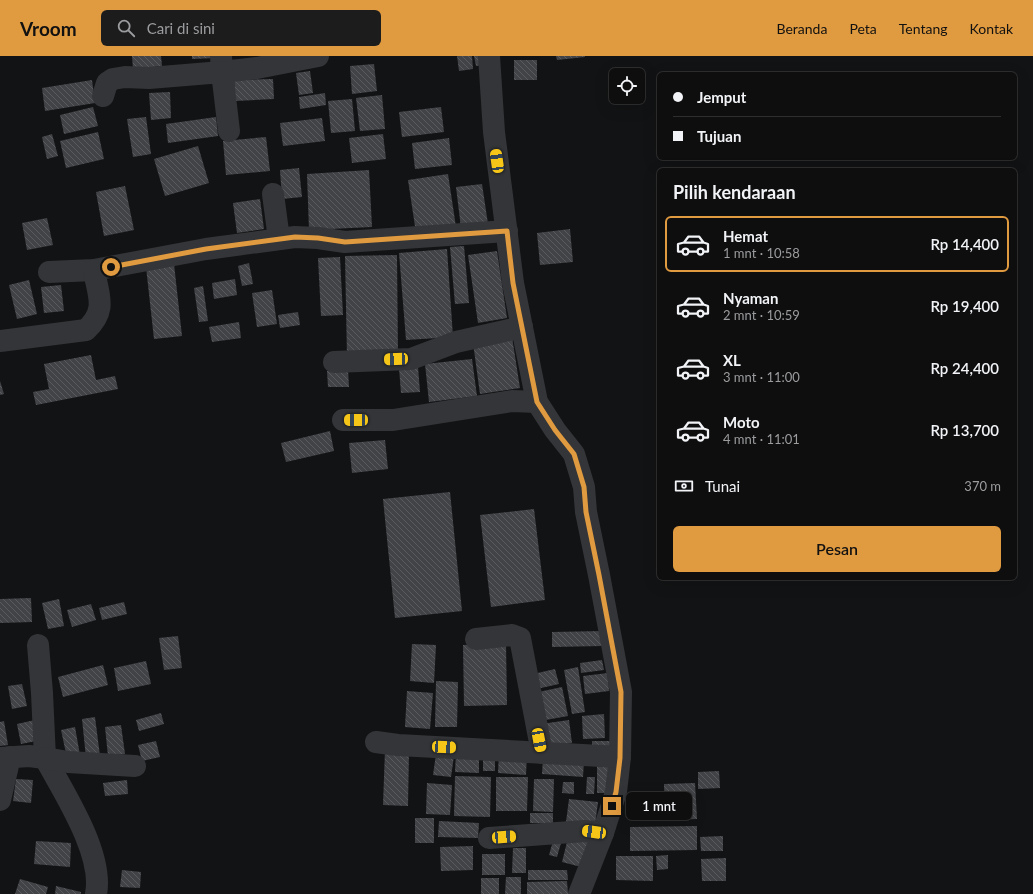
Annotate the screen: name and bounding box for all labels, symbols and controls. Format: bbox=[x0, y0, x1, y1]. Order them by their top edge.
search box bbox=[101, 10, 381, 46]
text: Vroom bbox=[20, 17, 77, 40]
icon: search bbox=[115, 17, 137, 39]
text: Cari di sini bbox=[147, 19, 215, 37]
text: Beranda bbox=[777, 20, 827, 37]
text: Peta bbox=[849, 20, 877, 37]
text: Tentang bbox=[899, 20, 948, 37]
text: Kontak bbox=[970, 20, 1013, 37]
map controls bbox=[609, 68, 645, 104]
button: locate bbox=[609, 68, 645, 104]
text: Jemput bbox=[697, 88, 746, 106]
text: Tujuan bbox=[697, 127, 741, 145]
car bbox=[489, 148, 505, 174]
text: Pilih kendaraan bbox=[673, 181, 796, 203]
icon: car bbox=[675, 226, 711, 262]
text: Hemat bbox=[723, 227, 768, 245]
text: Rp 14,400 bbox=[930, 235, 999, 253]
text: 1 mnt · 10:58 bbox=[723, 245, 800, 261]
route start bbox=[102, 258, 120, 276]
icon: car bbox=[675, 288, 711, 324]
text: Nyaman bbox=[723, 289, 778, 307]
text: Rp 19,400 bbox=[930, 297, 999, 315]
text: 2 mnt · 10:59 bbox=[723, 307, 800, 323]
icon: car bbox=[675, 350, 711, 386]
text: XL bbox=[723, 351, 741, 369]
car bbox=[384, 353, 408, 365]
text: Rp 24,400 bbox=[930, 359, 999, 377]
text: 3 mnt · 11:00 bbox=[723, 369, 800, 385]
icon: car bbox=[675, 412, 711, 448]
text: Moto bbox=[723, 413, 760, 431]
car bbox=[344, 414, 368, 426]
text: Rp 13,700 bbox=[930, 421, 999, 439]
text: 4 mnt · 11:01 bbox=[723, 431, 800, 447]
icon: cash bbox=[673, 475, 695, 497]
text: Tunai bbox=[705, 477, 740, 495]
text: 370 m bbox=[964, 478, 1001, 494]
button: Pesan bbox=[673, 526, 1001, 572]
car bbox=[531, 727, 547, 753]
car bbox=[432, 740, 456, 754]
callout: 1 mnt bbox=[626, 792, 692, 820]
route end bbox=[603, 797, 621, 815]
text: 1 mnt bbox=[642, 798, 676, 814]
car bbox=[581, 824, 607, 840]
car bbox=[492, 830, 516, 844]

